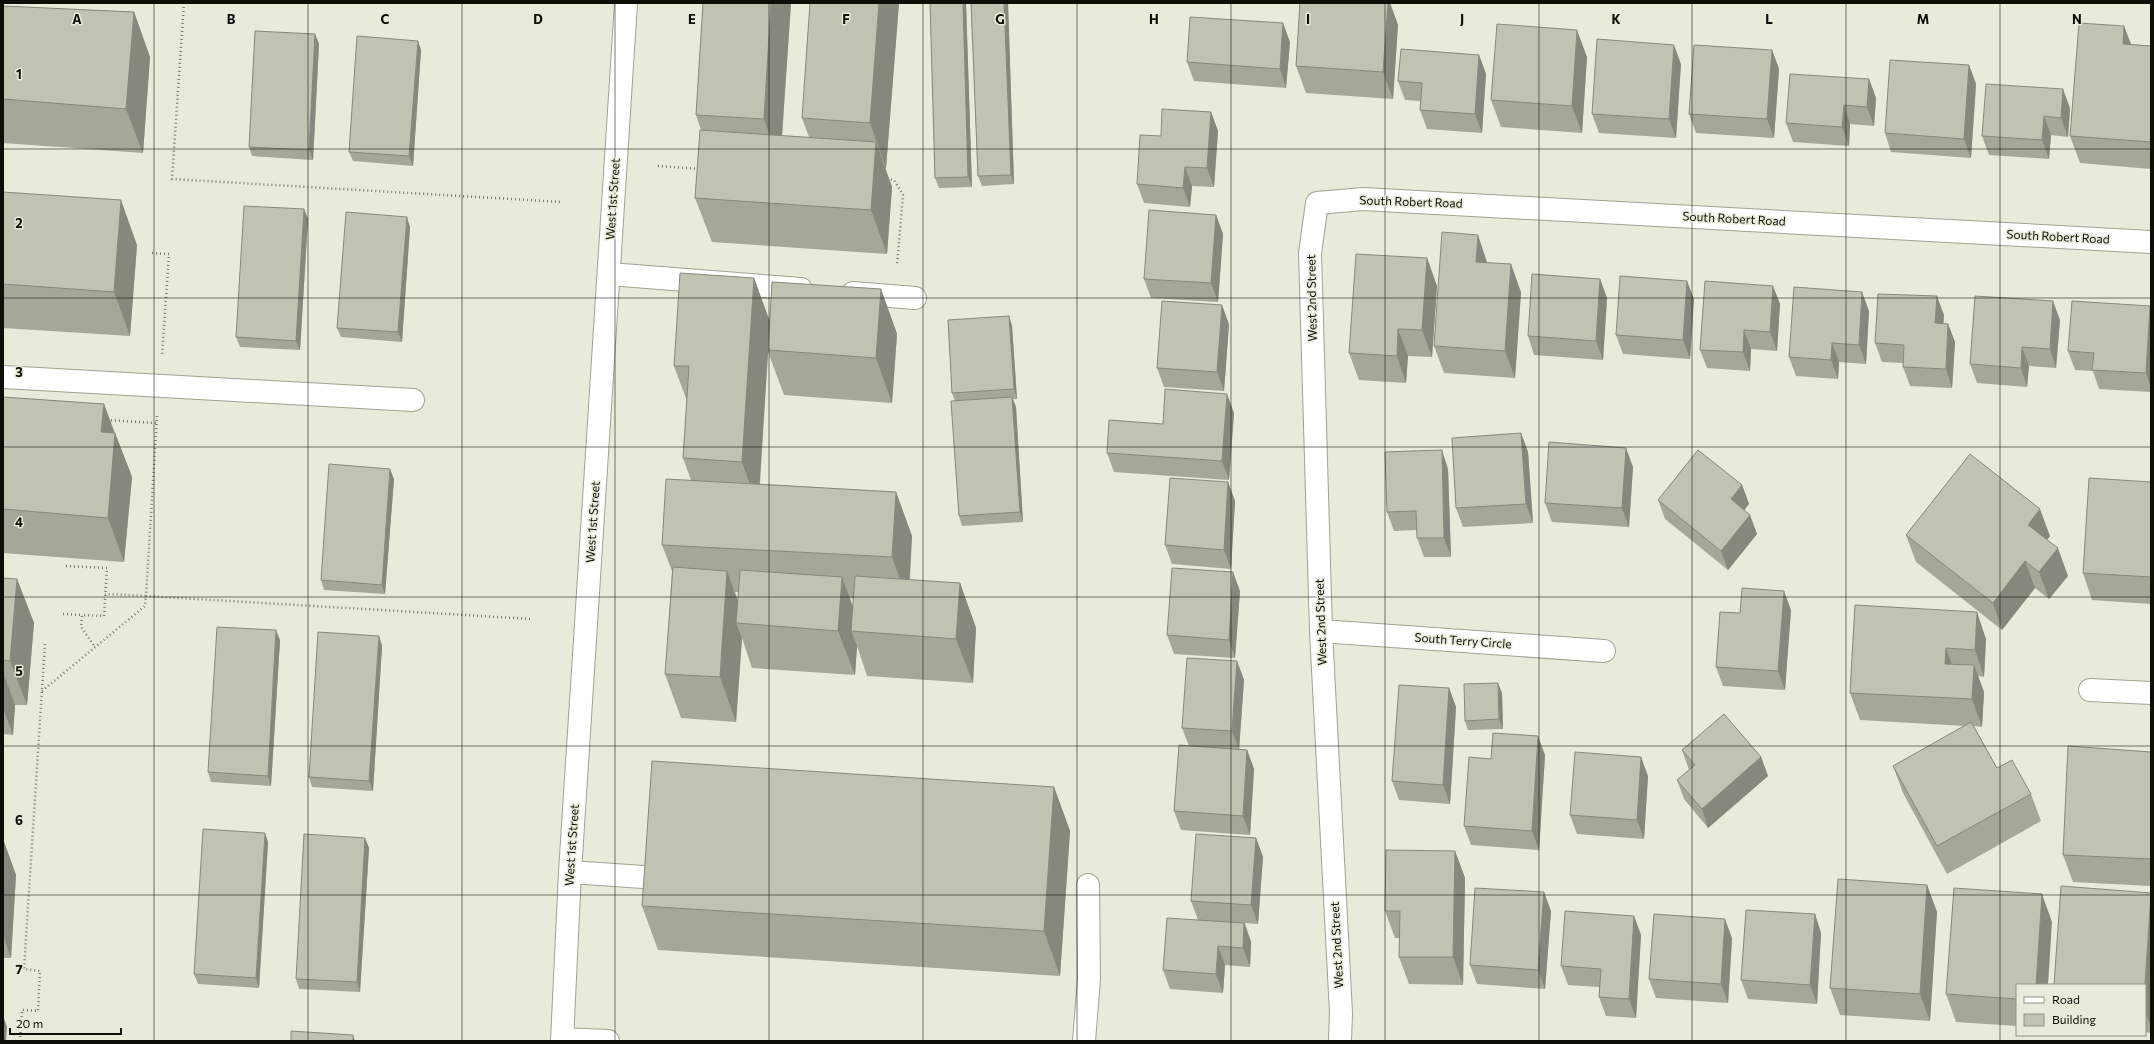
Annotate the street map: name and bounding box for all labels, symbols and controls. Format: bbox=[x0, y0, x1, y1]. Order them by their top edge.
text: A bbox=[72, 11, 82, 27]
text: B bbox=[227, 11, 236, 27]
text: C bbox=[381, 11, 390, 27]
text: D bbox=[533, 11, 543, 27]
text: E bbox=[688, 11, 696, 27]
text: F bbox=[842, 11, 850, 27]
text: G bbox=[995, 11, 1005, 27]
text: H bbox=[1149, 11, 1159, 27]
text: I bbox=[1306, 11, 1310, 27]
text: J bbox=[1460, 11, 1464, 27]
text: K bbox=[1611, 11, 1621, 27]
text: L bbox=[1765, 11, 1773, 27]
text: M bbox=[1917, 11, 1929, 27]
text: N bbox=[2072, 11, 2082, 27]
text: 1 bbox=[16, 66, 22, 82]
street label: West 1st Street bbox=[602, 157, 622, 240]
street label: South Robert Road bbox=[1359, 192, 1463, 210]
street label: South Robert Road bbox=[1682, 208, 1786, 228]
text: 2 bbox=[15, 215, 23, 231]
street label: South Robert Road bbox=[2006, 226, 2110, 246]
street label: West 2nd Street bbox=[1303, 254, 1319, 342]
text: 3 bbox=[15, 364, 23, 380]
street label: West 1st Street bbox=[582, 480, 602, 563]
text: 4 bbox=[15, 514, 23, 530]
street label: West 2nd Street bbox=[1311, 578, 1329, 666]
street label: South Terry Circle bbox=[1414, 630, 1512, 650]
text: 5 bbox=[15, 663, 23, 679]
street label: West 1st Street bbox=[561, 803, 581, 886]
text: 6 bbox=[15, 812, 23, 828]
street label: West 2nd Street bbox=[1327, 901, 1345, 989]
text: 7 bbox=[15, 961, 23, 977]
legend bbox=[2016, 984, 2146, 1036]
text: Road bbox=[2052, 992, 2080, 1006]
scale bar bbox=[10, 1010, 121, 1036]
text: Building bbox=[2052, 1012, 2096, 1026]
text: 20 m bbox=[16, 1016, 43, 1030]

